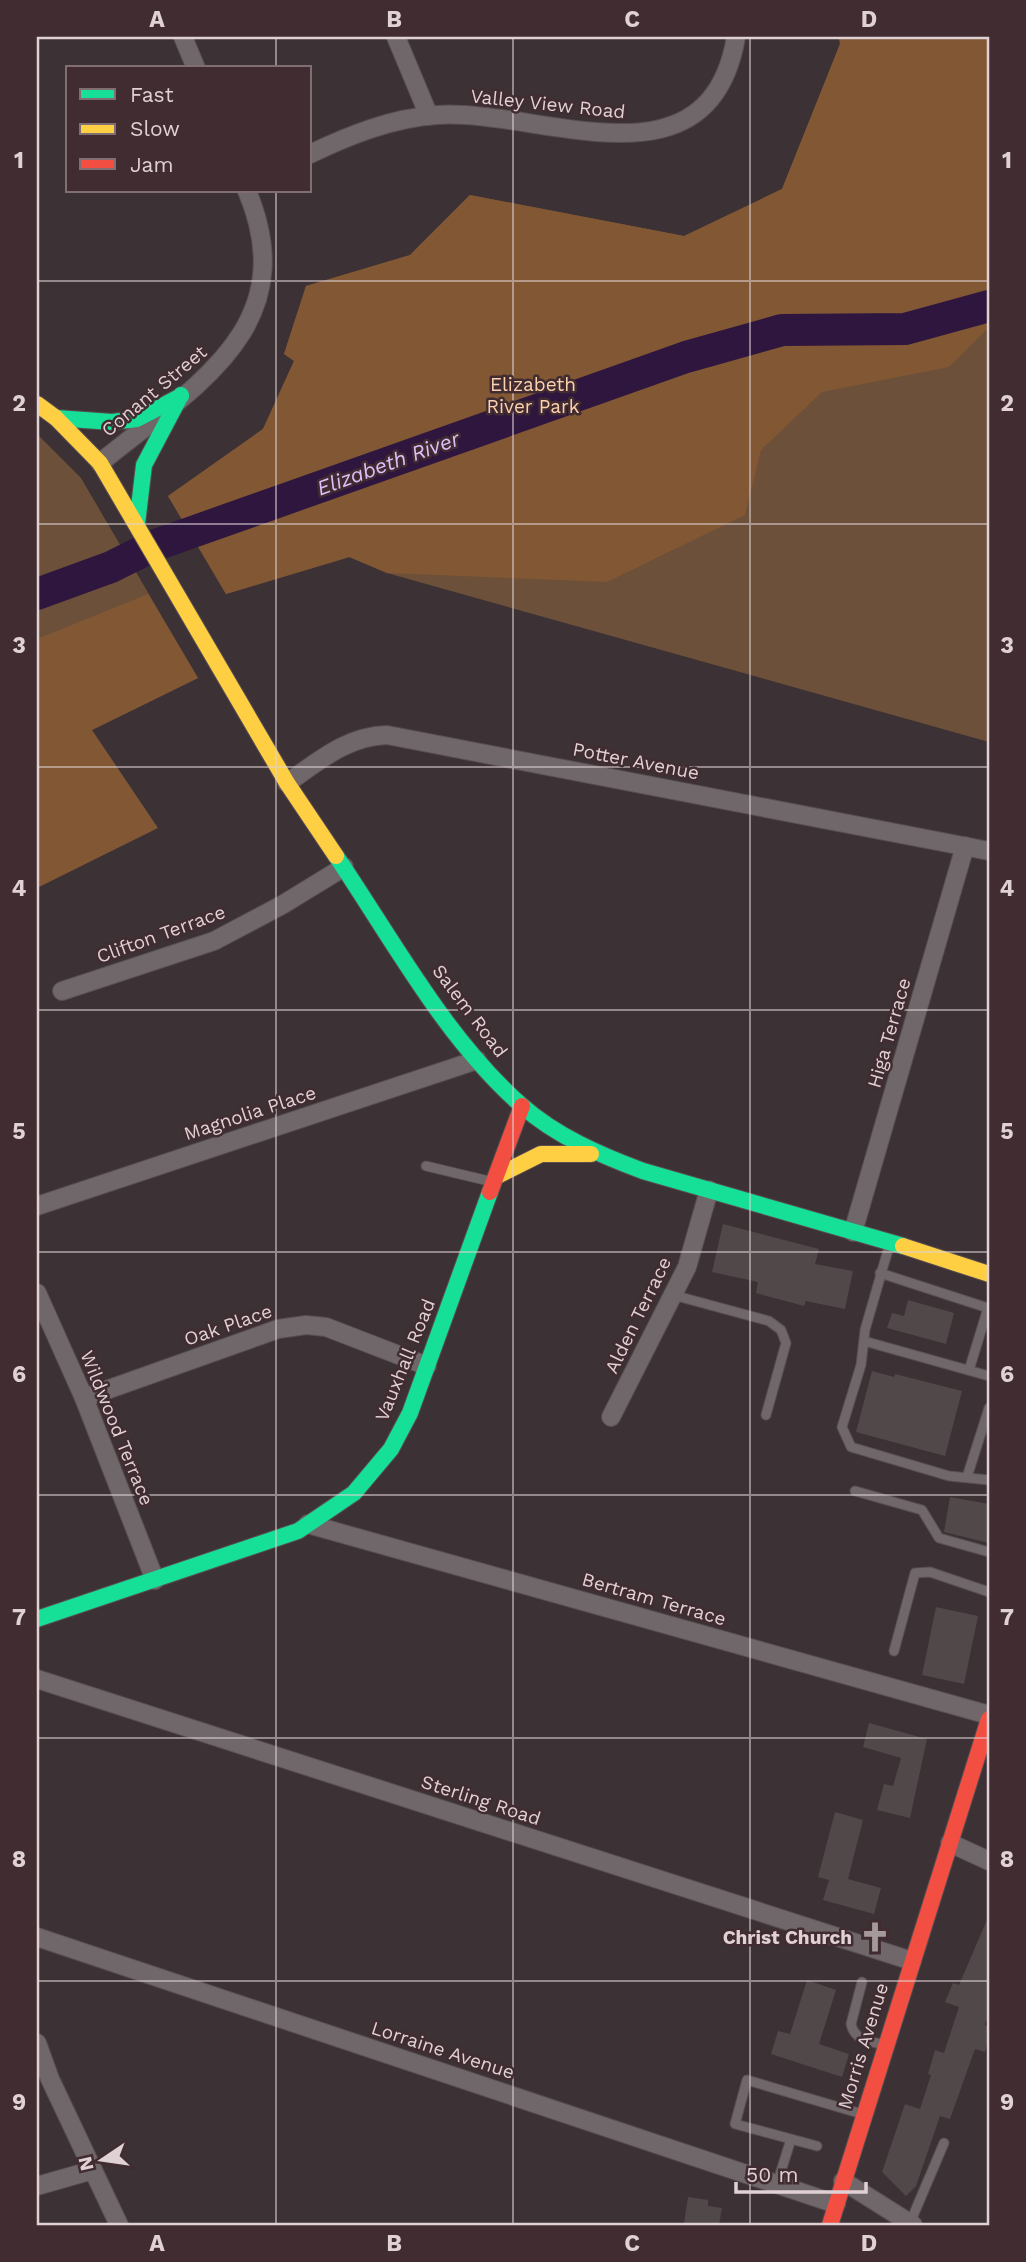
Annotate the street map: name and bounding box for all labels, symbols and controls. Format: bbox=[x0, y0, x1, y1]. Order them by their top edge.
text: A bbox=[149, 6, 165, 33]
text: B bbox=[386, 6, 402, 33]
text: C bbox=[624, 6, 640, 33]
text: D bbox=[861, 6, 877, 33]
legend bbox=[66, 66, 312, 192]
text: Fast bbox=[130, 82, 174, 107]
street label: Valley View Road bbox=[469, 84, 627, 124]
text: Slow bbox=[130, 116, 180, 141]
text: 1 bbox=[14, 147, 24, 174]
text: 1 bbox=[1002, 147, 1012, 174]
text: Jam bbox=[130, 152, 173, 177]
street label: Conant Street bbox=[97, 340, 211, 442]
park label: Elizabeth River Park bbox=[486, 373, 580, 418]
text: 2 bbox=[12, 390, 26, 417]
text: 2 bbox=[1000, 390, 1014, 417]
water label: Elizabeth River bbox=[313, 425, 464, 500]
text: 3 bbox=[12, 632, 26, 659]
text: 3 bbox=[1000, 632, 1014, 659]
street label: Potter Avenue bbox=[571, 737, 701, 785]
text: 4 bbox=[12, 875, 27, 902]
text: 4 bbox=[1000, 875, 1015, 902]
street label: Clifton Terrace bbox=[93, 900, 229, 968]
street label: Salem Road bbox=[428, 960, 512, 1062]
street label: Higa Terrace bbox=[862, 975, 916, 1091]
street label: Magnolia Place bbox=[181, 1081, 319, 1145]
text: 5 bbox=[12, 1118, 26, 1145]
text: 5 bbox=[1000, 1118, 1014, 1145]
street label: Alden Terrace bbox=[600, 1253, 676, 1377]
street label: Vauxhall Road bbox=[370, 1295, 440, 1425]
street label: Oak Place bbox=[181, 1299, 275, 1351]
street label: Wildwood Terrace bbox=[75, 1347, 159, 1509]
text: 6 bbox=[12, 1361, 26, 1388]
text: 6 bbox=[1000, 1361, 1014, 1388]
street label: Bertram Terrace bbox=[579, 1567, 729, 1631]
text: 7 bbox=[12, 1604, 26, 1631]
text: 7 bbox=[1000, 1604, 1014, 1631]
street label: Sterling Road bbox=[418, 1770, 544, 1830]
text: 8 bbox=[12, 1846, 26, 1873]
text: 8 bbox=[1000, 1846, 1014, 1873]
church icon: Christ Church bbox=[858, 1920, 892, 1954]
place label: Christ Church bbox=[723, 1926, 852, 1949]
street label: Morris Avenue bbox=[833, 1980, 893, 2112]
street label: Lorraine Avenue bbox=[369, 2016, 517, 2084]
text: 9 bbox=[12, 2089, 26, 2116]
text: 9 bbox=[1000, 2089, 1014, 2116]
north arrow bbox=[66, 2126, 136, 2196]
scale bar bbox=[736, 2150, 865, 2194]
text: N bbox=[73, 2154, 99, 2173]
text: 50 m bbox=[746, 2162, 798, 2187]
text: A bbox=[149, 2230, 165, 2257]
text: B bbox=[386, 2230, 402, 2257]
text: C bbox=[624, 2230, 640, 2257]
text: D bbox=[861, 2230, 877, 2257]

